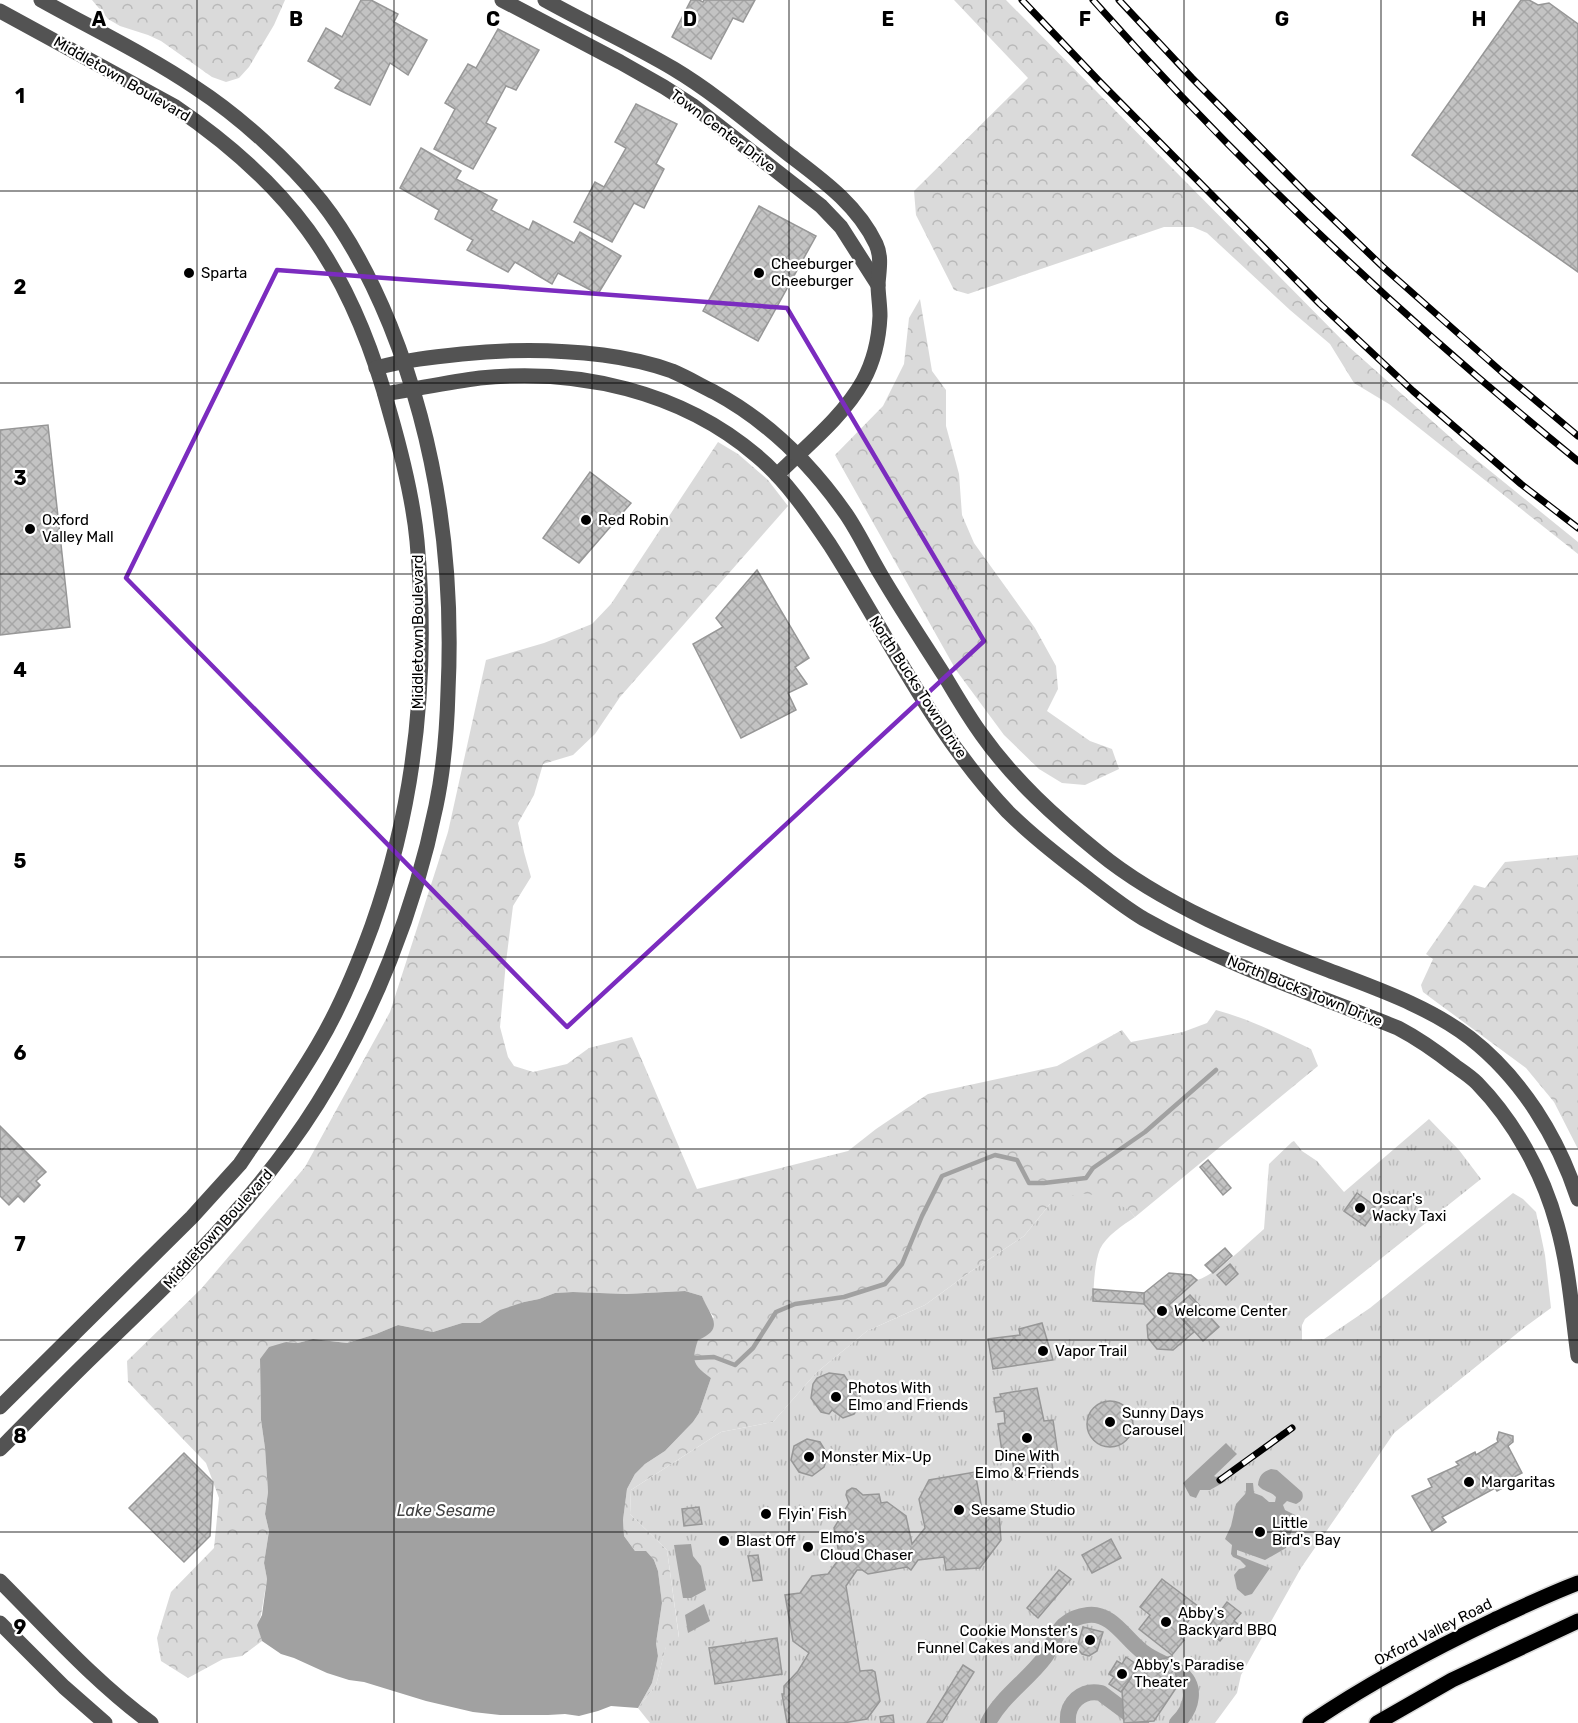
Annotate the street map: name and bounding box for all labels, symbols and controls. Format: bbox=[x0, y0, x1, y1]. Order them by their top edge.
text: A bbox=[92, 7, 107, 31]
text: B bbox=[289, 7, 303, 31]
text: C bbox=[486, 7, 500, 31]
text: D bbox=[683, 7, 697, 31]
text: E bbox=[882, 7, 894, 31]
text: F bbox=[1079, 7, 1091, 31]
text: G bbox=[1275, 7, 1289, 31]
text: H bbox=[1472, 7, 1486, 31]
street label: Middletown Boulevard bbox=[51, 33, 193, 125]
text: 1 bbox=[15, 84, 25, 108]
street label: Town Center Drive bbox=[667, 86, 779, 176]
place label: Cheeburger Cheeburger bbox=[771, 255, 854, 290]
place label: Sparta bbox=[201, 264, 247, 282]
marker: Sparta bbox=[182, 266, 196, 280]
marker: Cheeburger Cheeburger bbox=[752, 266, 766, 280]
text: 2 bbox=[14, 275, 27, 299]
text: 3 bbox=[13, 466, 27, 490]
place label: Oxford Valley Mall bbox=[42, 511, 114, 546]
place label: Red Robin bbox=[598, 511, 669, 529]
marker: Red Robin bbox=[579, 513, 593, 527]
marker: Oxford Valley Mall bbox=[23, 522, 37, 536]
street label: Middletown Boulevard bbox=[409, 555, 427, 709]
street label: North Bucks Town Drive bbox=[865, 613, 971, 761]
text: 4 bbox=[13, 658, 27, 682]
text: 5 bbox=[14, 849, 27, 873]
street label: North Bucks Town Drive bbox=[1225, 952, 1385, 1030]
text: 6 bbox=[13, 1041, 27, 1065]
street label: Middletown Boulevard bbox=[160, 1166, 276, 1292]
place label: Oscar's Wacky Taxi bbox=[1372, 1190, 1446, 1225]
marker: Oscar's Wacky Taxi bbox=[1353, 1201, 1367, 1215]
text: 7 bbox=[14, 1232, 26, 1256]
place label: Welcome Center bbox=[1174, 1302, 1288, 1320]
marker: Welcome Center bbox=[1155, 1304, 1169, 1318]
place label: Vapor Trail bbox=[1055, 1342, 1127, 1360]
marker: Vapor Trail bbox=[1036, 1344, 1050, 1358]
place label: Photos With Elmo and Friends bbox=[848, 1379, 969, 1414]
marker: Photos With Elmo and Friends bbox=[829, 1390, 843, 1404]
place label: Sunny Days Carousel bbox=[1122, 1404, 1204, 1439]
marker: Sunny Days Carousel bbox=[1103, 1415, 1117, 1429]
text: 8 bbox=[13, 1424, 27, 1448]
marker: Dine With Elmo & Friends bbox=[1020, 1431, 1034, 1445]
place label: Dine With Elmo & Friends bbox=[975, 1447, 1080, 1482]
place label: Monster Mix-Up bbox=[821, 1448, 931, 1466]
marker: Monster Mix-Up bbox=[802, 1450, 816, 1464]
place label: Margaritas bbox=[1481, 1473, 1555, 1491]
marker: Margaritas bbox=[1462, 1475, 1476, 1489]
water label: Lake Sesame bbox=[397, 1501, 495, 1520]
place label: Sesame Studio bbox=[971, 1501, 1075, 1519]
marker: Sesame Studio bbox=[952, 1503, 966, 1517]
place label: Flyin' Fish bbox=[778, 1505, 847, 1523]
marker: Flyin' Fish bbox=[759, 1507, 773, 1521]
place label: Little Bird's Bay bbox=[1272, 1514, 1341, 1549]
marker: Little Bird's Bay bbox=[1253, 1525, 1267, 1539]
place label: Elmo's Cloud Chaser bbox=[820, 1529, 913, 1564]
place label: Blast Off bbox=[736, 1532, 796, 1550]
marker: Blast Off bbox=[717, 1534, 731, 1548]
marker: Elmo's Cloud Chaser bbox=[801, 1540, 815, 1554]
street label: Oxford Valley Road bbox=[1371, 1594, 1495, 1670]
place label: Abby's Backyard BBQ bbox=[1178, 1604, 1277, 1639]
text: 9 bbox=[14, 1615, 27, 1639]
marker: Abby's Backyard BBQ bbox=[1159, 1615, 1173, 1629]
place label: Cookie Monster's Funnel Cakes and More bbox=[917, 1622, 1078, 1657]
marker: Cookie Monster's Funnel Cakes and More bbox=[1083, 1633, 1097, 1647]
place label: Abby's Paradise Theater bbox=[1134, 1656, 1244, 1691]
marker: Abby's Paradise Theater bbox=[1115, 1667, 1129, 1681]

